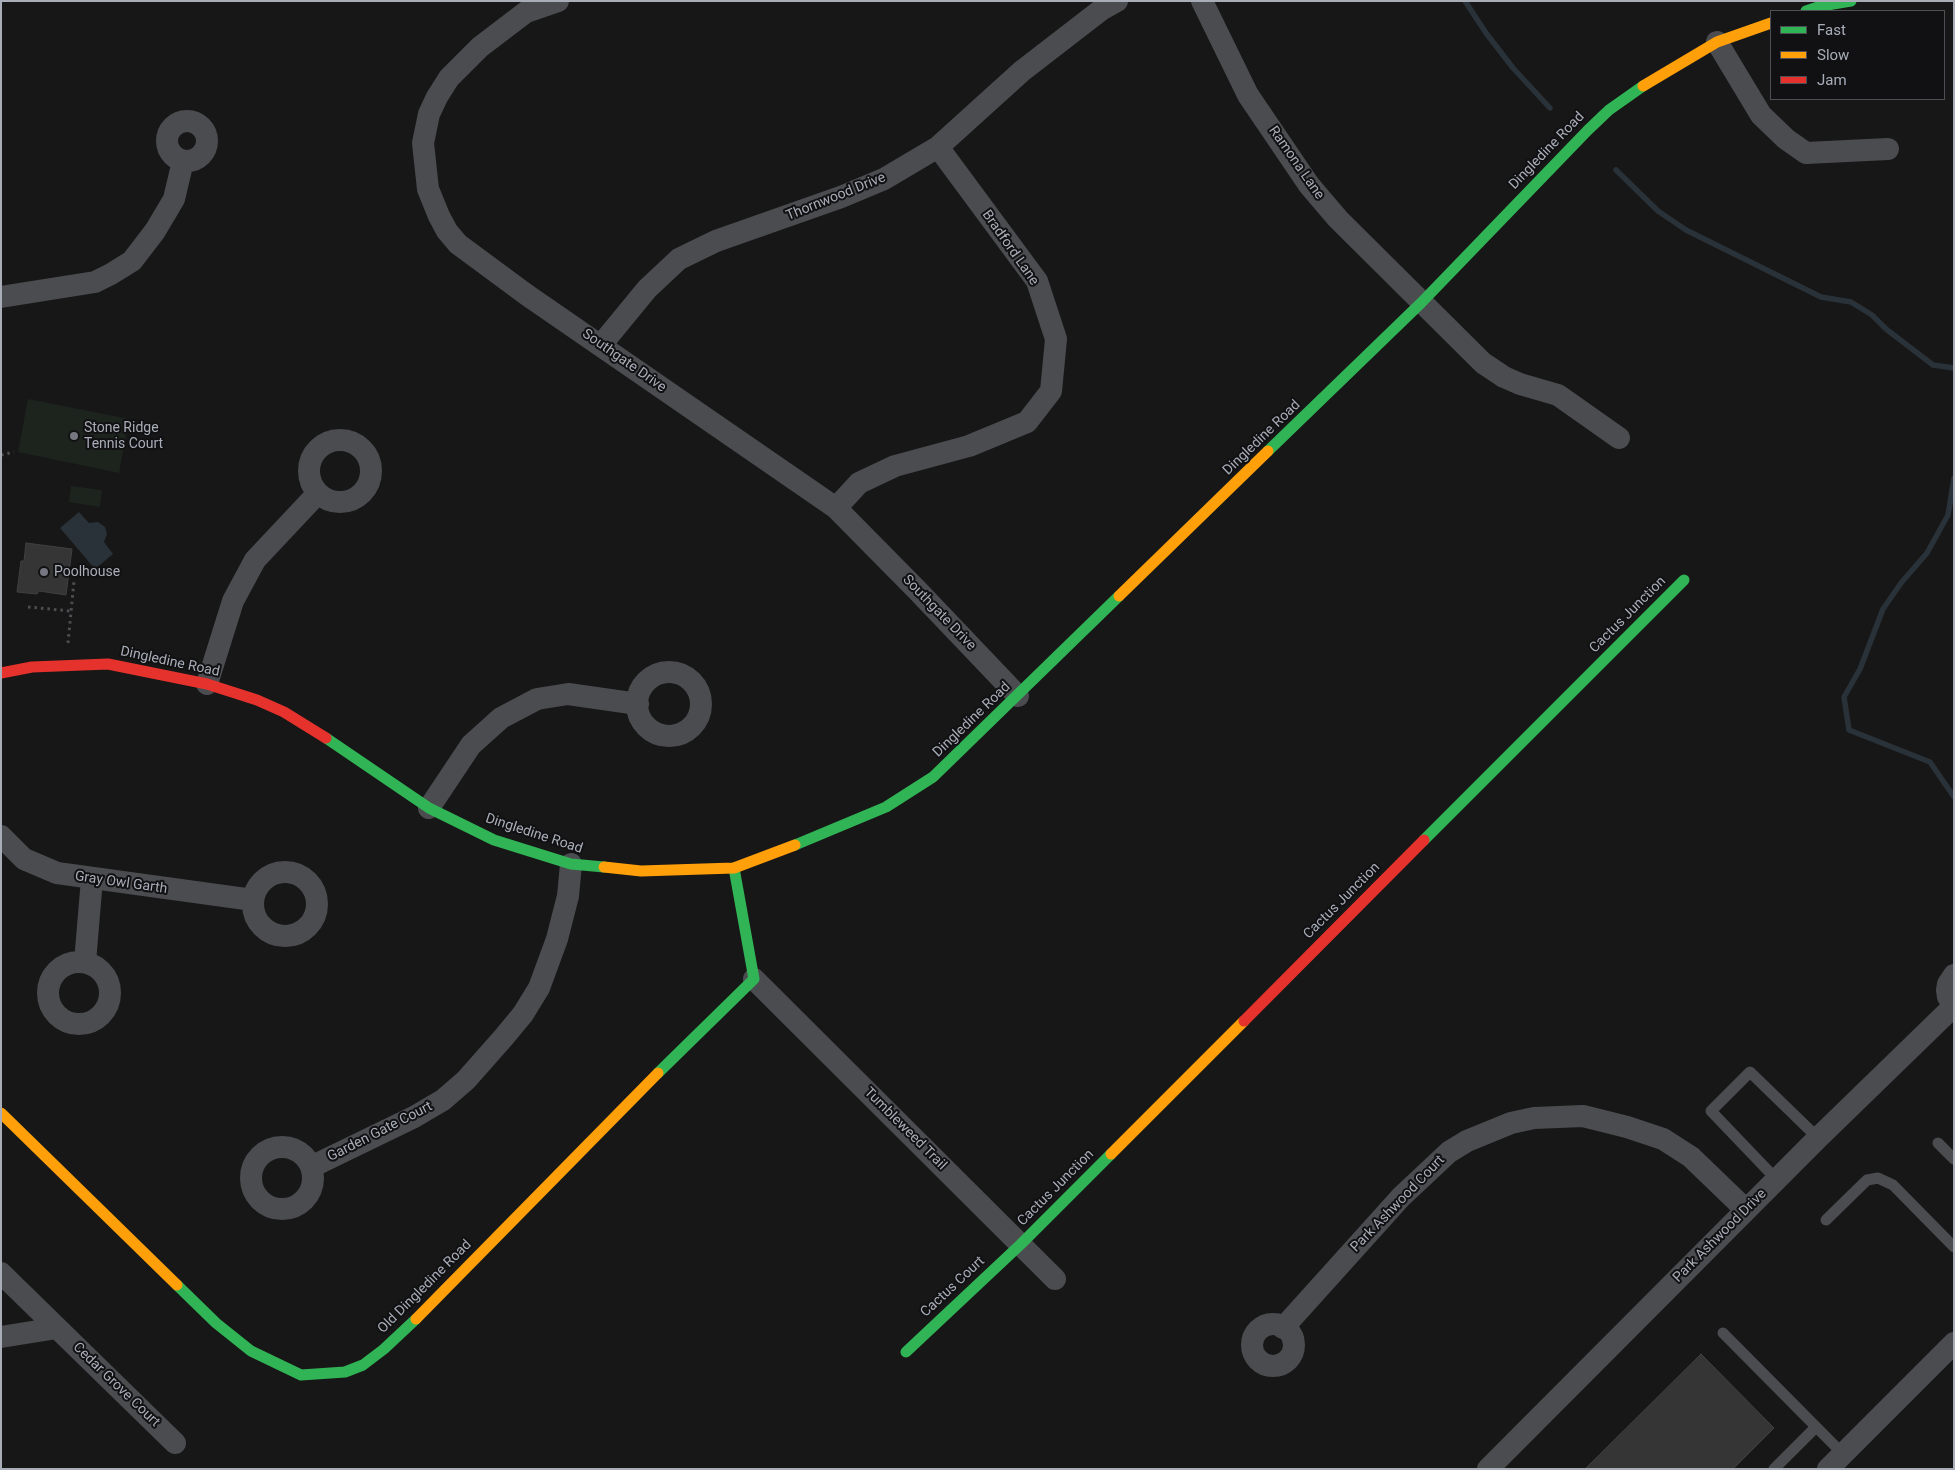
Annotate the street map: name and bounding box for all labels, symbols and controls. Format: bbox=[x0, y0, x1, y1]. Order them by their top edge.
legend bbox=[1770, 10, 1945, 100]
text: Fast bbox=[1817, 21, 1846, 39]
text: Slow bbox=[1817, 46, 1849, 64]
text: Jam bbox=[1817, 71, 1847, 89]
street label: Dingledine Road bbox=[1506, 109, 1588, 193]
street label: Ramona Lane bbox=[1265, 123, 1327, 203]
street label: Thornwood Drive bbox=[784, 169, 888, 225]
street label: Bradford Lane bbox=[978, 207, 1042, 289]
street label: Southgate Drive bbox=[579, 326, 669, 396]
street label: Dingledine Road bbox=[1220, 397, 1304, 479]
place label: Stone Ridge Tennis Court bbox=[84, 420, 163, 452]
marker: Stone Ridge Tennis Court bbox=[68, 430, 80, 442]
place label: Poolhouse bbox=[54, 564, 120, 580]
marker: Poolhouse bbox=[38, 566, 50, 578]
street label: Southgate Drive bbox=[899, 572, 979, 654]
street label: Cactus Junction bbox=[1586, 573, 1670, 657]
street label: Dingledine Road bbox=[119, 643, 221, 681]
street label: Dingledine Road bbox=[930, 679, 1014, 761]
street label: Dingledine Road bbox=[483, 810, 585, 858]
street label: Cactus Junction bbox=[1300, 859, 1384, 943]
street label: Gray Owl Garth bbox=[74, 868, 168, 898]
street label: Tumbleweed Trail bbox=[860, 1084, 950, 1174]
street label: Garden Gate Court bbox=[325, 1098, 435, 1166]
street label: Cactus Junction bbox=[1014, 1146, 1098, 1230]
street label: Park Ashwood Court bbox=[1347, 1152, 1449, 1256]
street label: Park Ashwood Drive bbox=[1670, 1186, 1770, 1286]
street label: Old Dingledine Road bbox=[375, 1237, 475, 1337]
street label: Cactus Court bbox=[917, 1253, 989, 1321]
street label: Cedar Grove Court bbox=[69, 1339, 163, 1431]

